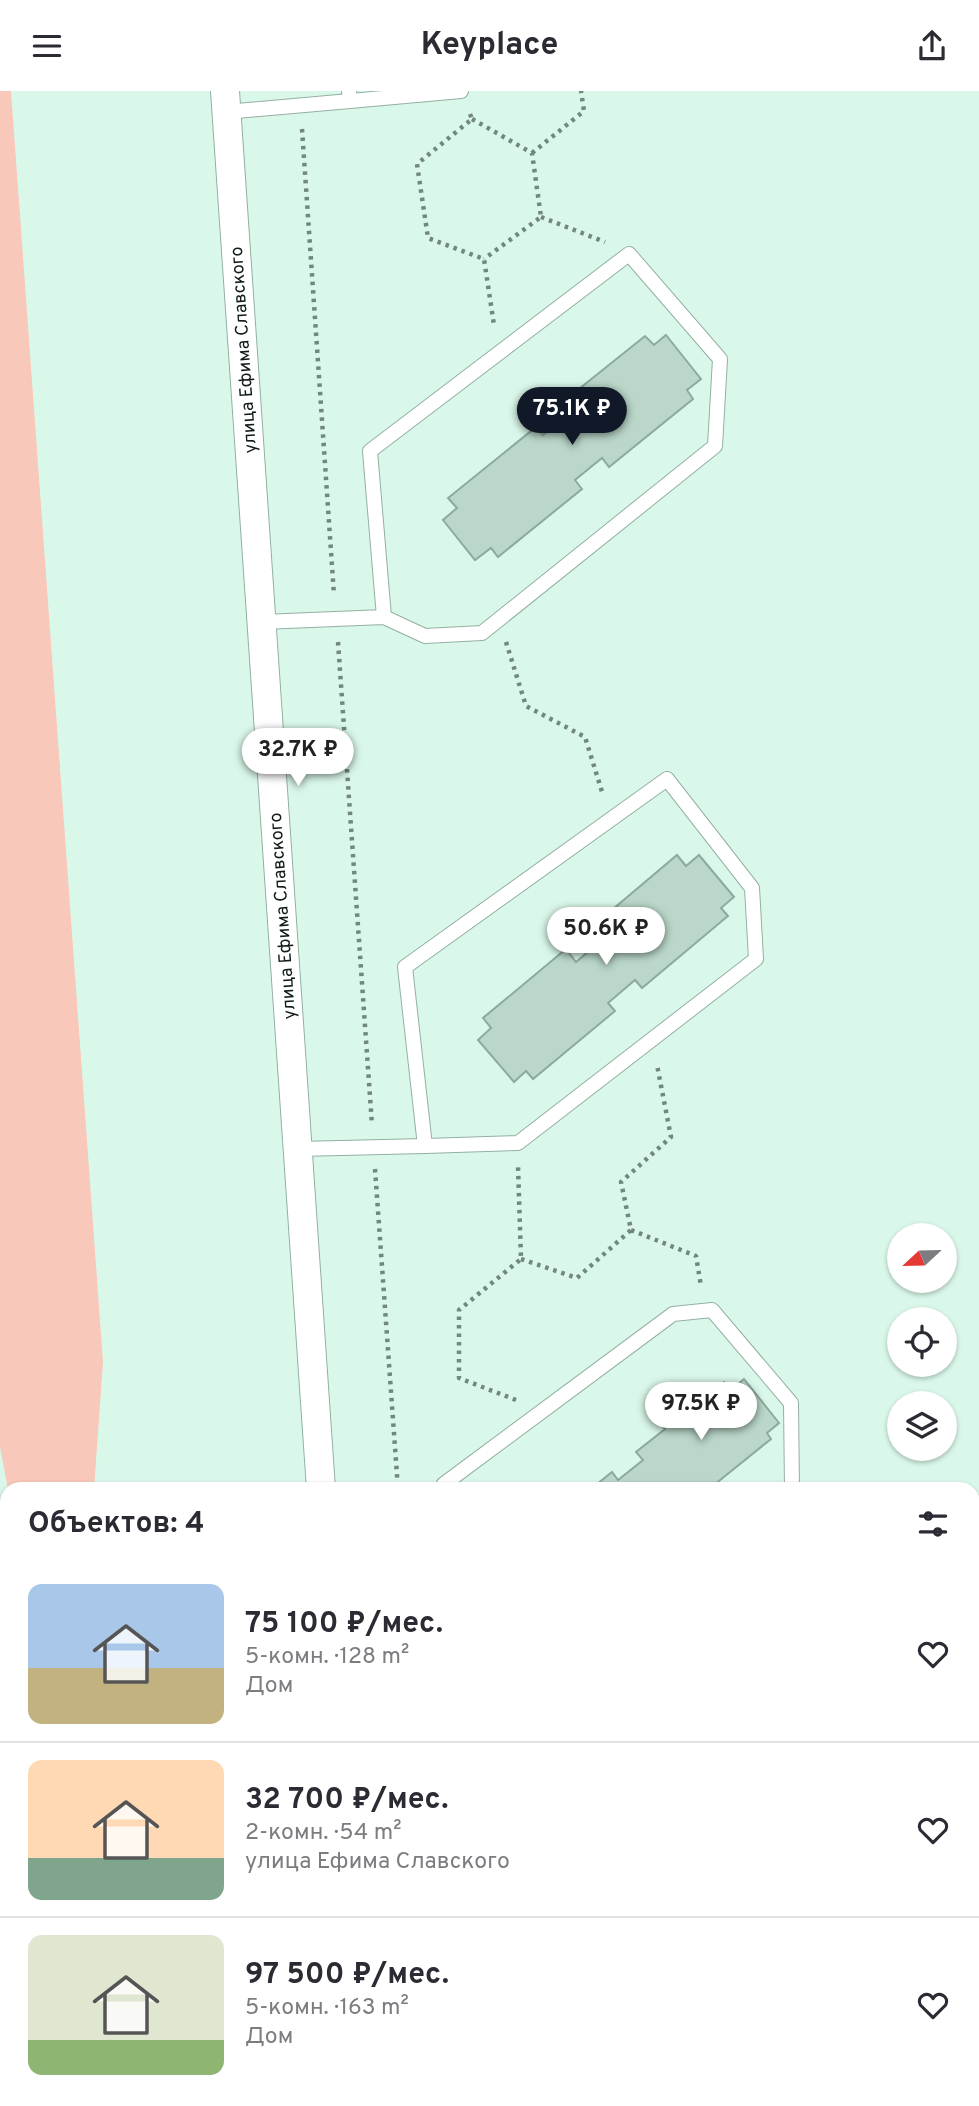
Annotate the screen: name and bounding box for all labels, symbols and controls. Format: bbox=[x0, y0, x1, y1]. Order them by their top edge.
text: Keyplace bbox=[421, 26, 558, 66]
icon: menu bbox=[28, 27, 66, 65]
icon: share bbox=[913, 27, 951, 65]
street label: улица Ефима Славского bbox=[226, 246, 263, 454]
pin: 75.1K ₽ bbox=[507, 387, 637, 447]
text: 75.1K ₽ bbox=[533, 395, 611, 424]
pin: 32.7K ₽ bbox=[233, 729, 363, 788]
text: 32.7K ₽ bbox=[258, 736, 338, 765]
street label: улица Ефима Славского bbox=[265, 812, 302, 1020]
pin: 50.6K ₽ bbox=[541, 907, 671, 967]
text: 50.6K ₽ bbox=[563, 915, 649, 944]
north arrow bbox=[887, 1223, 957, 1293]
map controls bbox=[887, 1223, 957, 1461]
button: locate bbox=[887, 1307, 957, 1377]
pin: 97.5K ₽ bbox=[636, 1383, 766, 1442]
text: 97.5K ₽ bbox=[661, 1390, 741, 1419]
button: layers bbox=[887, 1391, 957, 1461]
icon: filters bbox=[914, 1505, 952, 1543]
text: Объектов: 4 bbox=[28, 1506, 204, 1543]
text: 75 100 ₽/мес. bbox=[245, 1606, 443, 1643]
icon: home bbox=[84, 1612, 168, 1696]
icon: heart bbox=[914, 1635, 952, 1673]
text: 5-комн. · 128 m² bbox=[245, 1643, 409, 1672]
text: Дом bbox=[245, 1672, 293, 1701]
text: 32 700 ₽/мес. bbox=[245, 1782, 449, 1819]
icon: home bbox=[84, 1788, 168, 1872]
icon: heart bbox=[914, 1811, 952, 1849]
text: 2-комн. · 54 m² bbox=[245, 1819, 401, 1848]
text: улица Ефима Славского bbox=[245, 1848, 510, 1877]
text: 97 500 ₽/мес. bbox=[245, 1957, 449, 1994]
icon: home bbox=[84, 1963, 168, 2047]
icon: heart bbox=[914, 1986, 952, 2024]
text: 5-комн. · 163 m² bbox=[245, 1994, 409, 2023]
text: Дом bbox=[245, 2023, 293, 2052]

